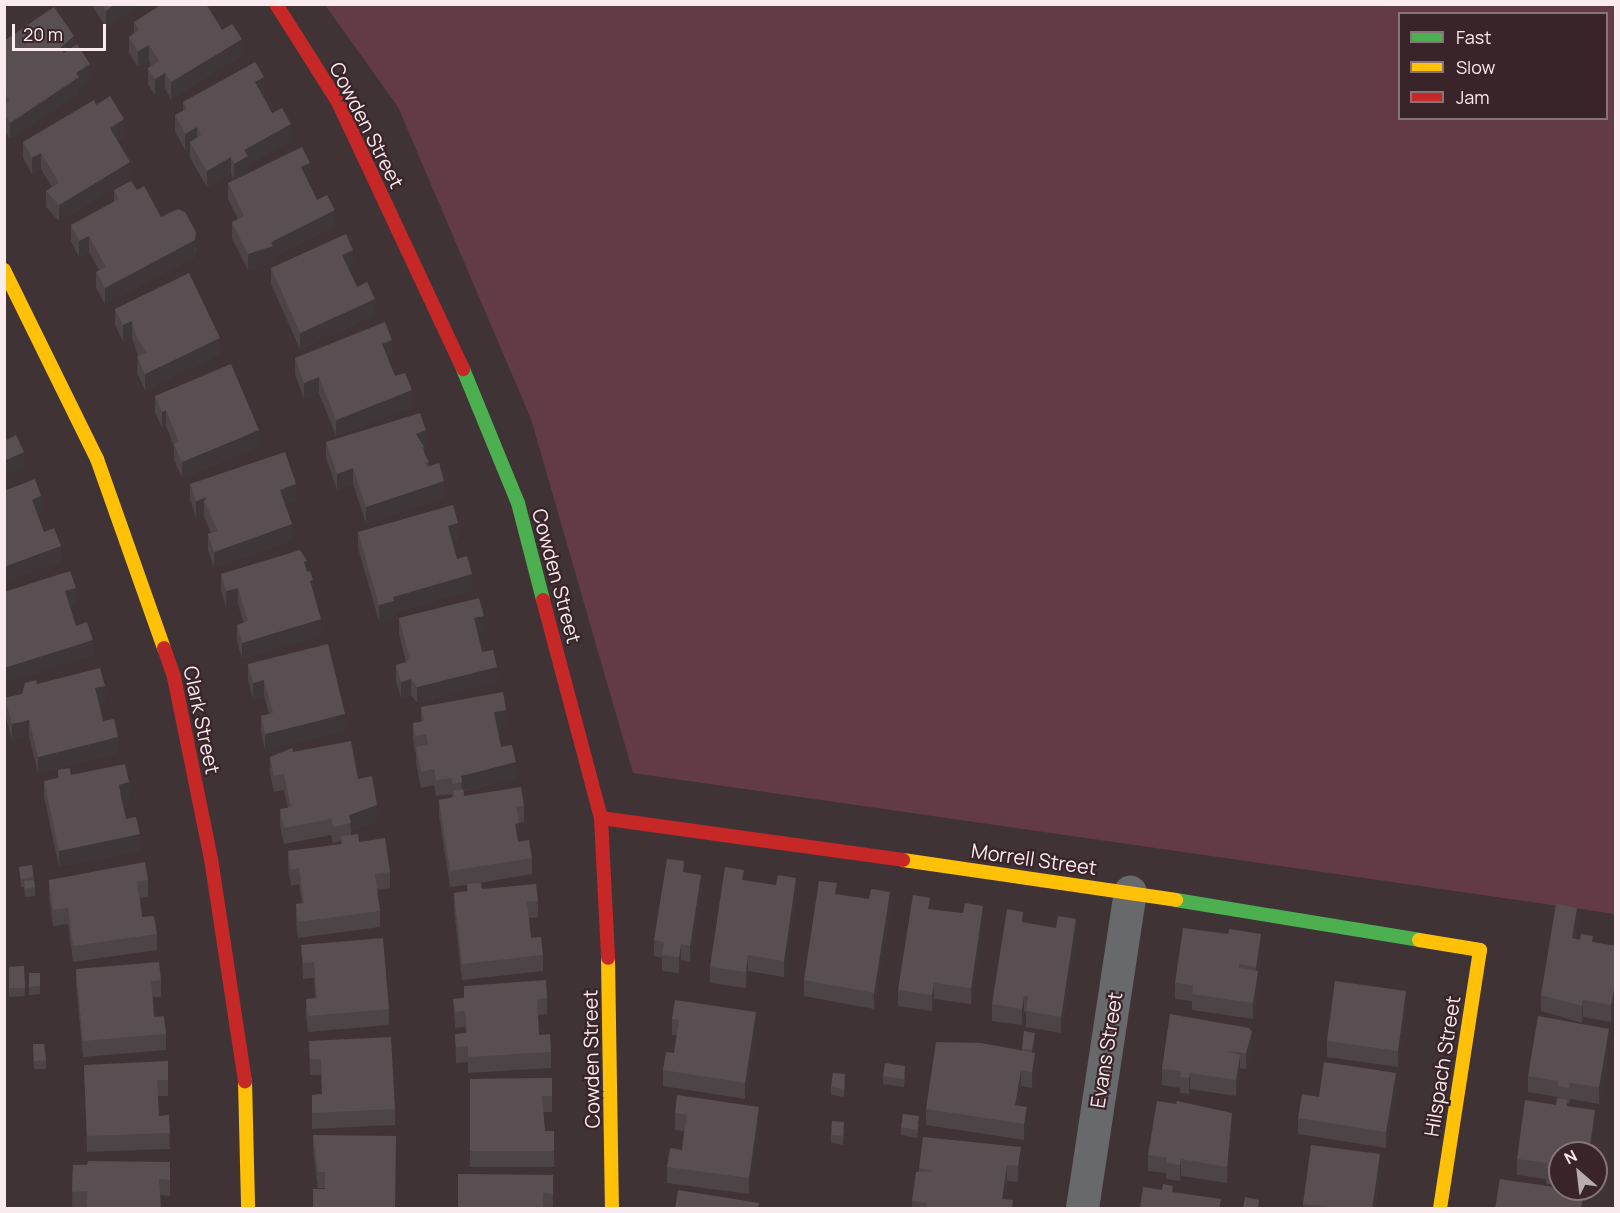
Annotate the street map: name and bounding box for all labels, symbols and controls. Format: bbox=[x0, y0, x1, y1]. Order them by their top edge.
scale bar bbox=[15, 12, 110, 50]
legend bbox=[1398, 12, 1608, 120]
text: 20 m bbox=[23, 22, 63, 46]
text: Fast bbox=[1456, 25, 1491, 49]
text: Slow bbox=[1456, 55, 1495, 79]
street label: Cowden Street bbox=[325, 58, 409, 192]
text: Jam bbox=[1456, 85, 1490, 109]
street label: Cowden Street bbox=[527, 506, 587, 646]
street label: Clark Street bbox=[179, 664, 225, 776]
street label: Morrell Street bbox=[970, 838, 1098, 880]
street label: Cowden Street bbox=[578, 990, 604, 1128]
street label: Evans Street bbox=[1085, 990, 1127, 1110]
street label: Hilspach Street bbox=[1419, 994, 1465, 1138]
north arrow bbox=[1548, 1141, 1608, 1201]
text: N bbox=[1560, 1144, 1581, 1169]

